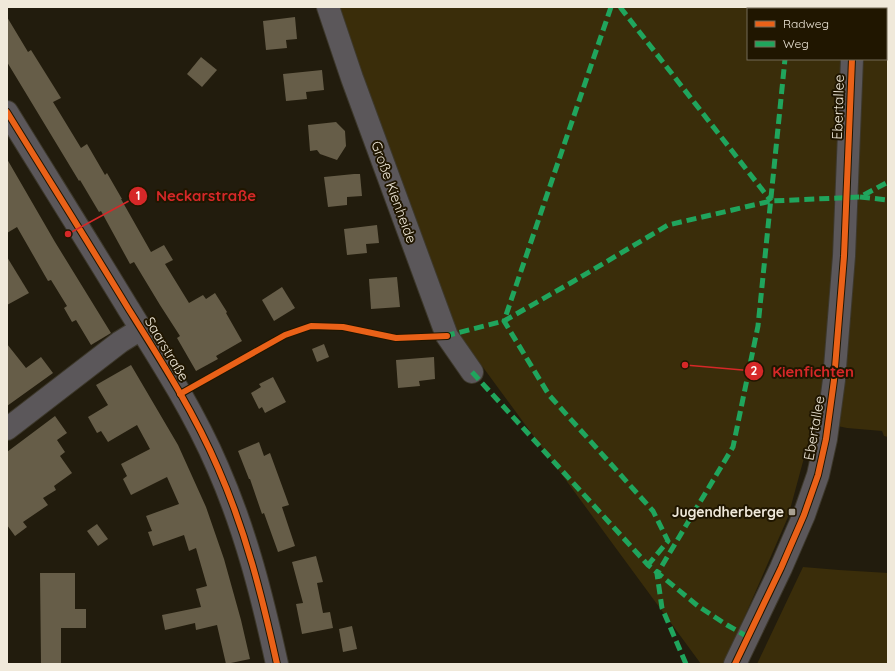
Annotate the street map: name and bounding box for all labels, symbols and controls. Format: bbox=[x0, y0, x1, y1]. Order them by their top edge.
legend bbox=[747, 8, 887, 60]
text: Radweg bbox=[783, 16, 829, 31]
text: Weg bbox=[783, 36, 809, 51]
street label: Ebertallee bbox=[828, 74, 848, 140]
street label: Große Kienheide bbox=[367, 139, 421, 246]
callout: Neckarstraße bbox=[128, 182, 264, 209]
text: Neckarstraße bbox=[156, 186, 256, 205]
text: 1 bbox=[136, 188, 140, 203]
street label: Saarstraße bbox=[141, 314, 193, 384]
callout: Kienfichten bbox=[744, 358, 862, 385]
text: Kienfichten bbox=[772, 362, 854, 381]
text: 2 bbox=[751, 363, 758, 378]
street label: Ebertallee bbox=[799, 394, 829, 462]
place label: Jugendherberge bbox=[672, 503, 784, 521]
marker: Jugendherberge bbox=[787, 507, 797, 517]

